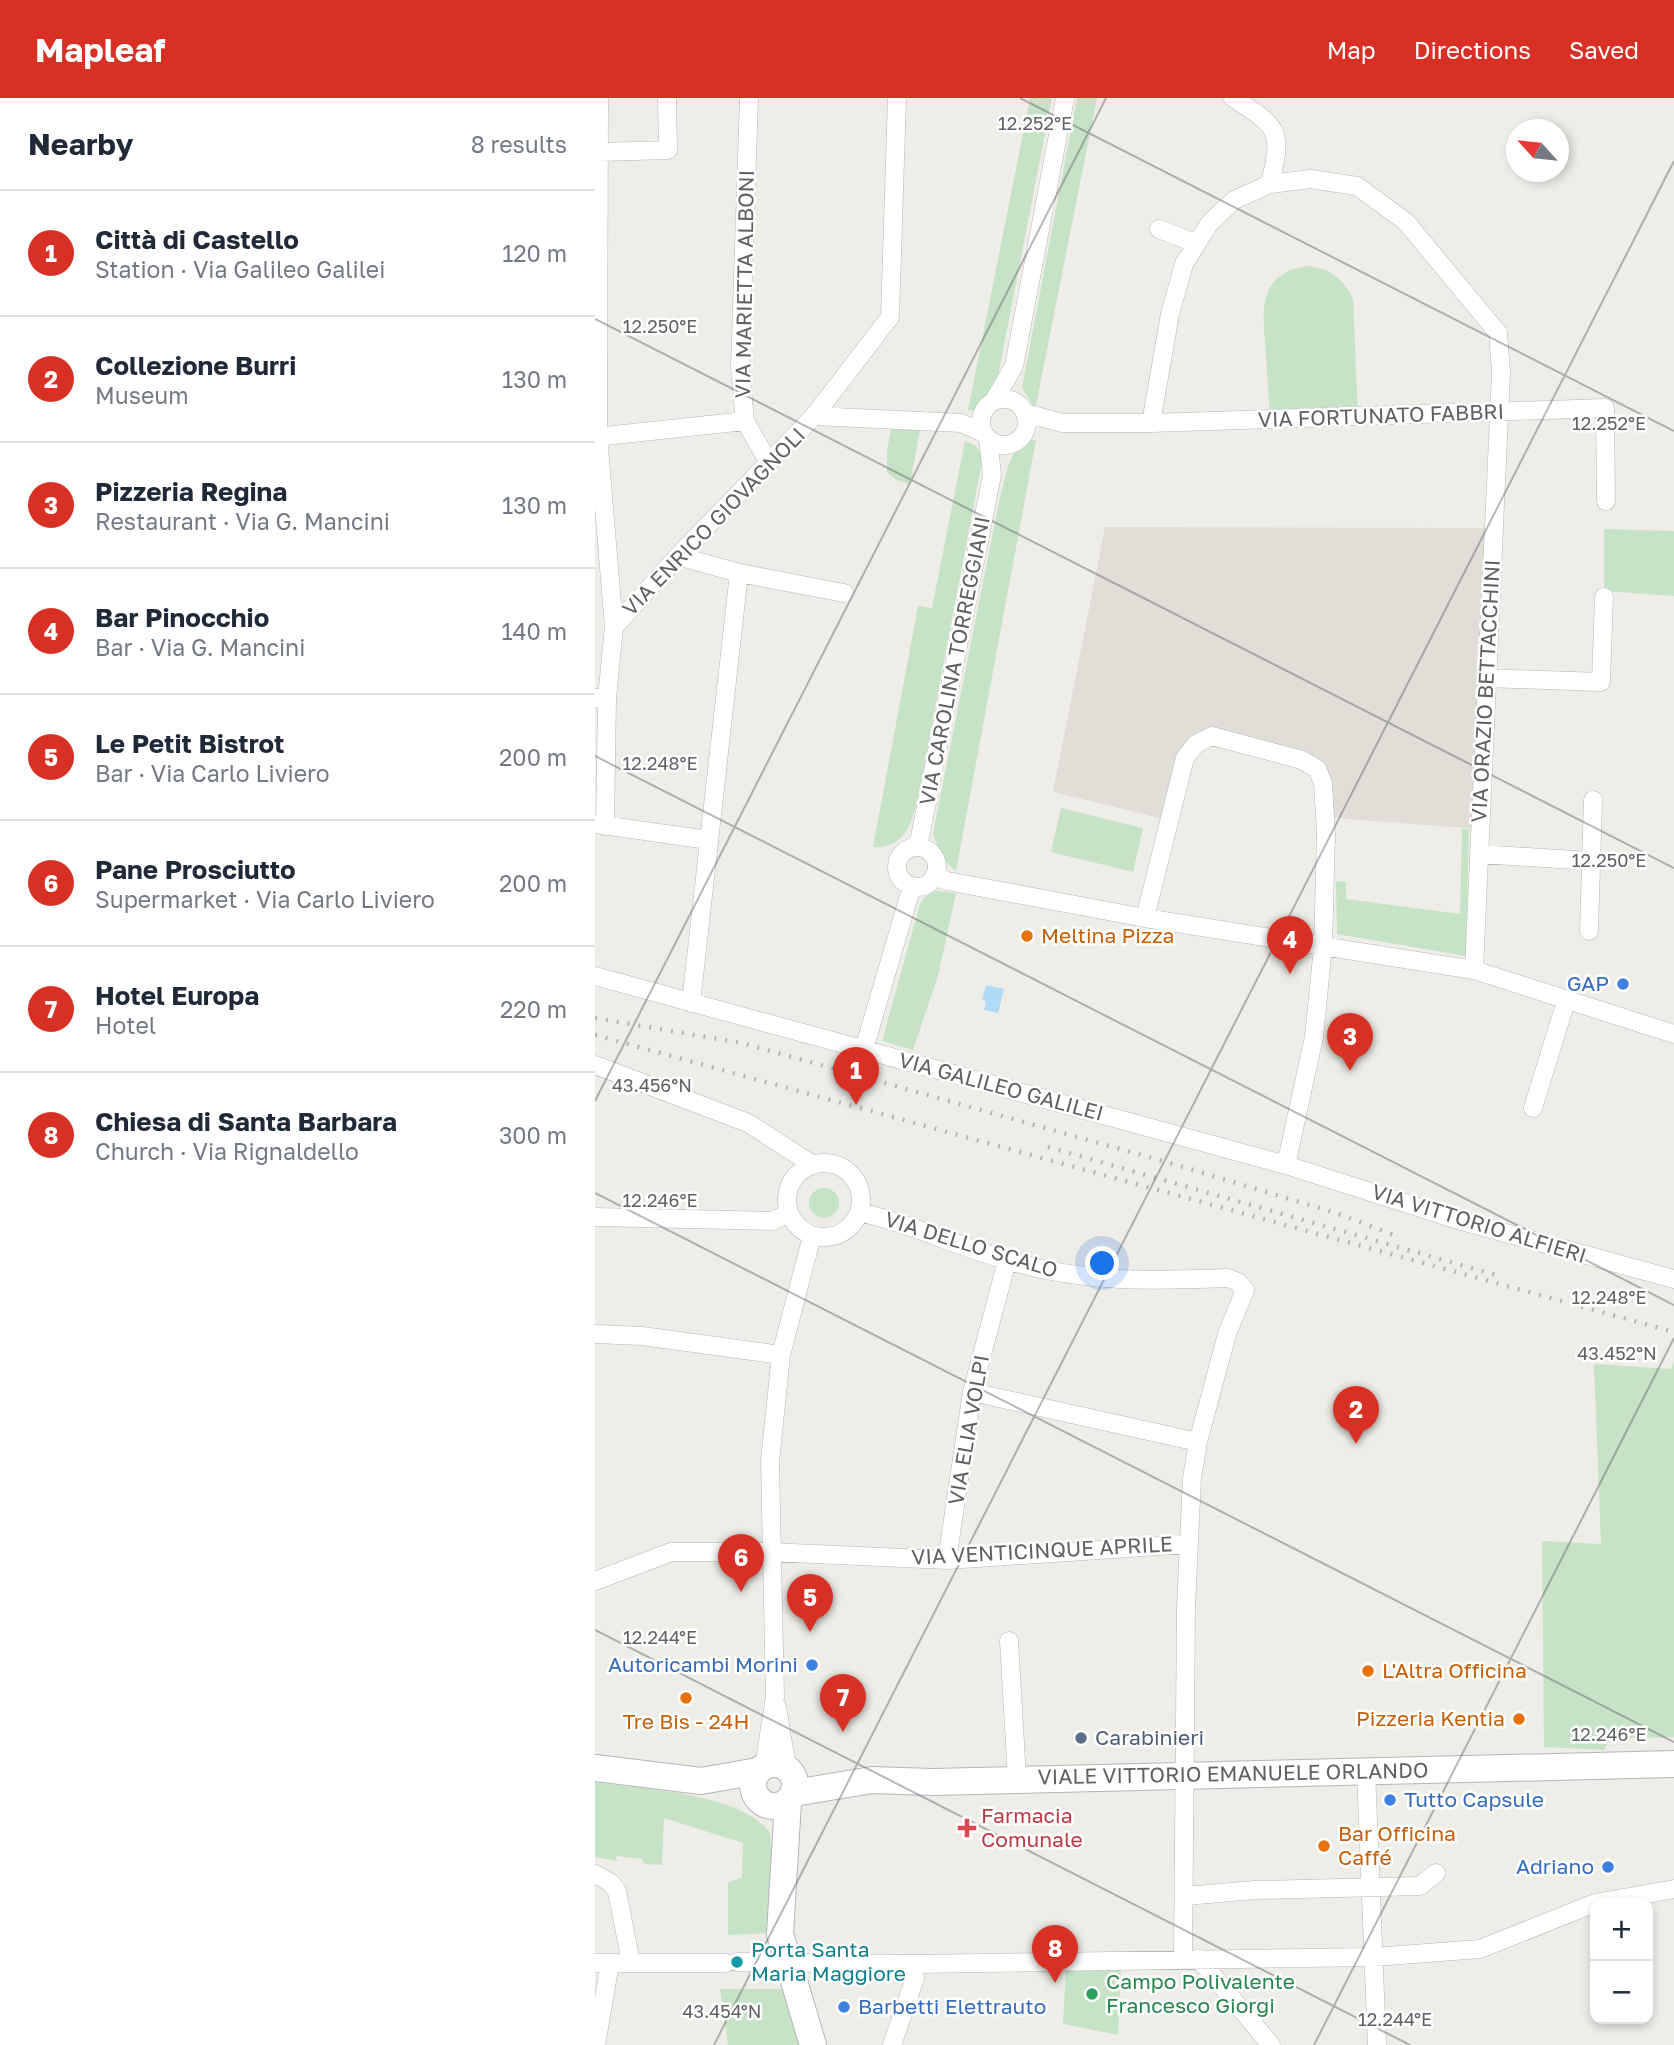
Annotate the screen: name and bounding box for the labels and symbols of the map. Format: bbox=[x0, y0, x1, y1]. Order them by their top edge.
text: 12.252°E bbox=[998, 112, 1072, 134]
north arrow bbox=[1506, 119, 1569, 182]
street label: VIA MARIETTA ALBONI bbox=[729, 169, 759, 399]
text: 12.250°E bbox=[623, 315, 697, 337]
street label: VIA FORTUNATO FABBRI bbox=[1257, 398, 1505, 432]
text: 12.252°E bbox=[1572, 412, 1646, 434]
street label: VIA ENRICO GIOVAGNOLI bbox=[616, 422, 810, 621]
street label: VIA CAROLINA TORREGGIANI bbox=[913, 514, 995, 807]
street label: VIA ORAZIO BETTACCHINI bbox=[1465, 559, 1505, 823]
text: 12.248°E bbox=[623, 752, 697, 774]
text: 12.250°E bbox=[1572, 849, 1646, 871]
pin: 4 bbox=[1267, 916, 1313, 974]
place label: Meltina Pizza bbox=[1041, 922, 1174, 948]
marker: Meltina Pizza bbox=[1019, 928, 1035, 944]
place label: GAP bbox=[1567, 970, 1609, 996]
marker: GAP bbox=[1615, 976, 1631, 992]
pin: 3 bbox=[1327, 1013, 1373, 1071]
street label: VIA GALILEO GALILEI bbox=[896, 1046, 1106, 1126]
pin: 1 bbox=[833, 1047, 879, 1105]
text: 43.456°N bbox=[612, 1074, 692, 1096]
street label: VIA VITTORIO ALFIERI bbox=[1369, 1178, 1590, 1268]
text: 12.246°E bbox=[623, 1189, 697, 1211]
street label: VIA DELLO SCALO bbox=[882, 1205, 1061, 1283]
your location bbox=[1085, 1246, 1119, 1280]
text: 12.248°E bbox=[1572, 1286, 1646, 1308]
text: 43.452°N bbox=[1577, 1342, 1657, 1364]
street label: VIA ELIA VOLPI bbox=[942, 1353, 994, 1507]
pin: 2 bbox=[1333, 1386, 1379, 1444]
street label: VIA VENTICINQUE APRILE bbox=[911, 1530, 1173, 1570]
pin: 6 bbox=[718, 1534, 764, 1592]
pin: 5 bbox=[787, 1574, 833, 1632]
text: 12.244°E bbox=[623, 1626, 697, 1648]
place label: Autoricambi Morini bbox=[608, 1651, 798, 1677]
marker: Autoricambi Morini bbox=[804, 1657, 820, 1673]
place label: L'Altra Officina bbox=[1382, 1657, 1527, 1683]
marker: L'Altra Officina bbox=[1360, 1663, 1376, 1679]
pin: 7 bbox=[820, 1674, 866, 1732]
marker: Tre Bis - 24H bbox=[678, 1690, 694, 1706]
place label: Pizzeria Kentia bbox=[1356, 1705, 1505, 1731]
place label: Tre Bis - 24H bbox=[623, 1708, 749, 1734]
marker: Pizzeria Kentia bbox=[1511, 1711, 1527, 1727]
text: 12.246°E bbox=[1572, 1723, 1646, 1745]
place label: Carabinieri bbox=[1095, 1724, 1204, 1750]
marker: Carabinieri bbox=[1073, 1730, 1089, 1746]
street label: VIALE VITTORIO EMANUELE ORLANDO bbox=[1037, 1757, 1429, 1789]
place label: Tutto Capsule bbox=[1404, 1786, 1544, 1812]
marker: Tutto Capsule bbox=[1382, 1792, 1398, 1808]
place label: Farmacia Comunale bbox=[981, 1802, 1083, 1852]
marker: Farmacia Comunale bbox=[959, 1820, 975, 1836]
place label: Bar Officina Caffé bbox=[1338, 1820, 1456, 1870]
marker: Bar Officina Caffé bbox=[1316, 1838, 1332, 1854]
place label: Adriano bbox=[1516, 1853, 1594, 1879]
marker: Adriano bbox=[1600, 1859, 1616, 1875]
pin: 8 bbox=[1032, 1925, 1078, 1983]
place label: Porta Santa Maria Maggiore bbox=[751, 1936, 906, 1986]
marker: Porta Santa Maria Maggiore bbox=[729, 1954, 745, 1970]
place label: Campo Polivalente Francesco Giorgi bbox=[1106, 1968, 1295, 2018]
marker: Campo Polivalente Francesco Giorgi bbox=[1084, 1986, 1100, 2002]
place label: Barbetti Elettrauto bbox=[858, 1993, 1046, 2019]
marker: Barbetti Elettrauto bbox=[836, 1999, 852, 2015]
text: 43.454°N bbox=[682, 2000, 762, 2022]
text: 12.244°E bbox=[1358, 2008, 1432, 2030]

